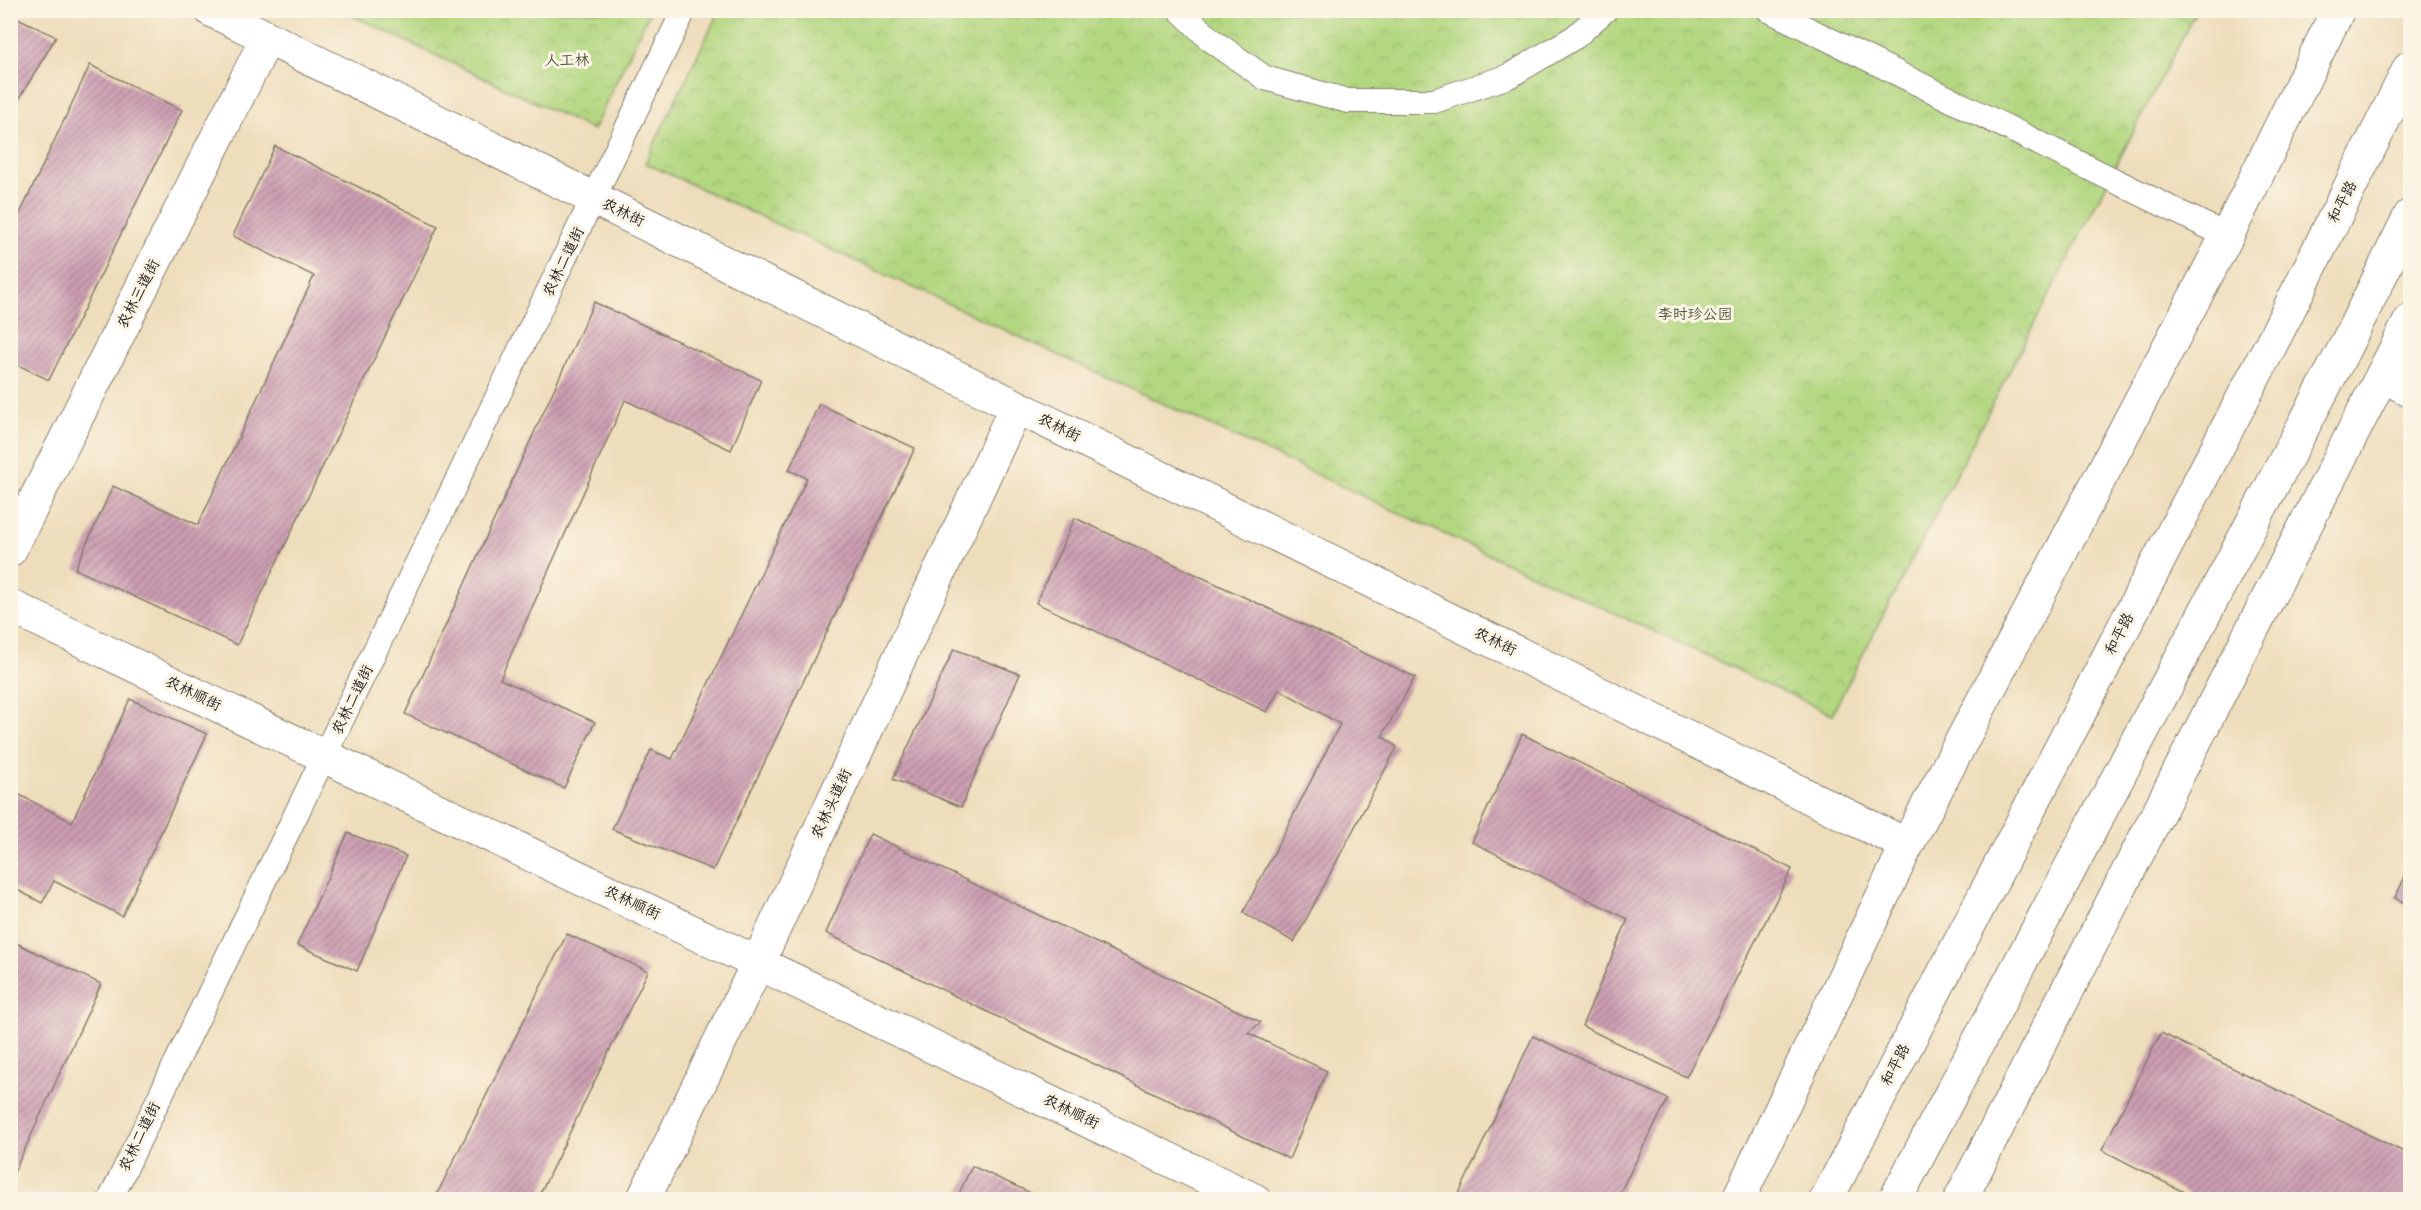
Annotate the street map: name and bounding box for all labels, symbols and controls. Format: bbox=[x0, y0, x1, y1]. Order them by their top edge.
park label: 人工林 bbox=[544, 49, 590, 73]
street label: 和平路 bbox=[2322, 176, 2364, 228]
street label: 农林街 bbox=[598, 192, 648, 234]
street label: 农林二道街 bbox=[537, 223, 591, 301]
street label: 农林三道街 bbox=[111, 255, 167, 333]
park label: 李时珍公园 bbox=[1657, 303, 1733, 327]
street label: 农林街 bbox=[1034, 407, 1084, 449]
street label: 和平路 bbox=[2099, 608, 2141, 660]
street label: 农林街 bbox=[1470, 621, 1520, 663]
street label: 农林二道街 bbox=[326, 661, 380, 739]
street label: 农林顺街 bbox=[161, 670, 225, 718]
street label: 农林头道街 bbox=[805, 765, 859, 843]
street label: 农林顺街 bbox=[600, 879, 664, 927]
street label: 和平路 bbox=[1875, 1039, 1917, 1091]
street label: 农林顺街 bbox=[1039, 1088, 1103, 1136]
street label: 农林二道街 bbox=[113, 1098, 167, 1176]

